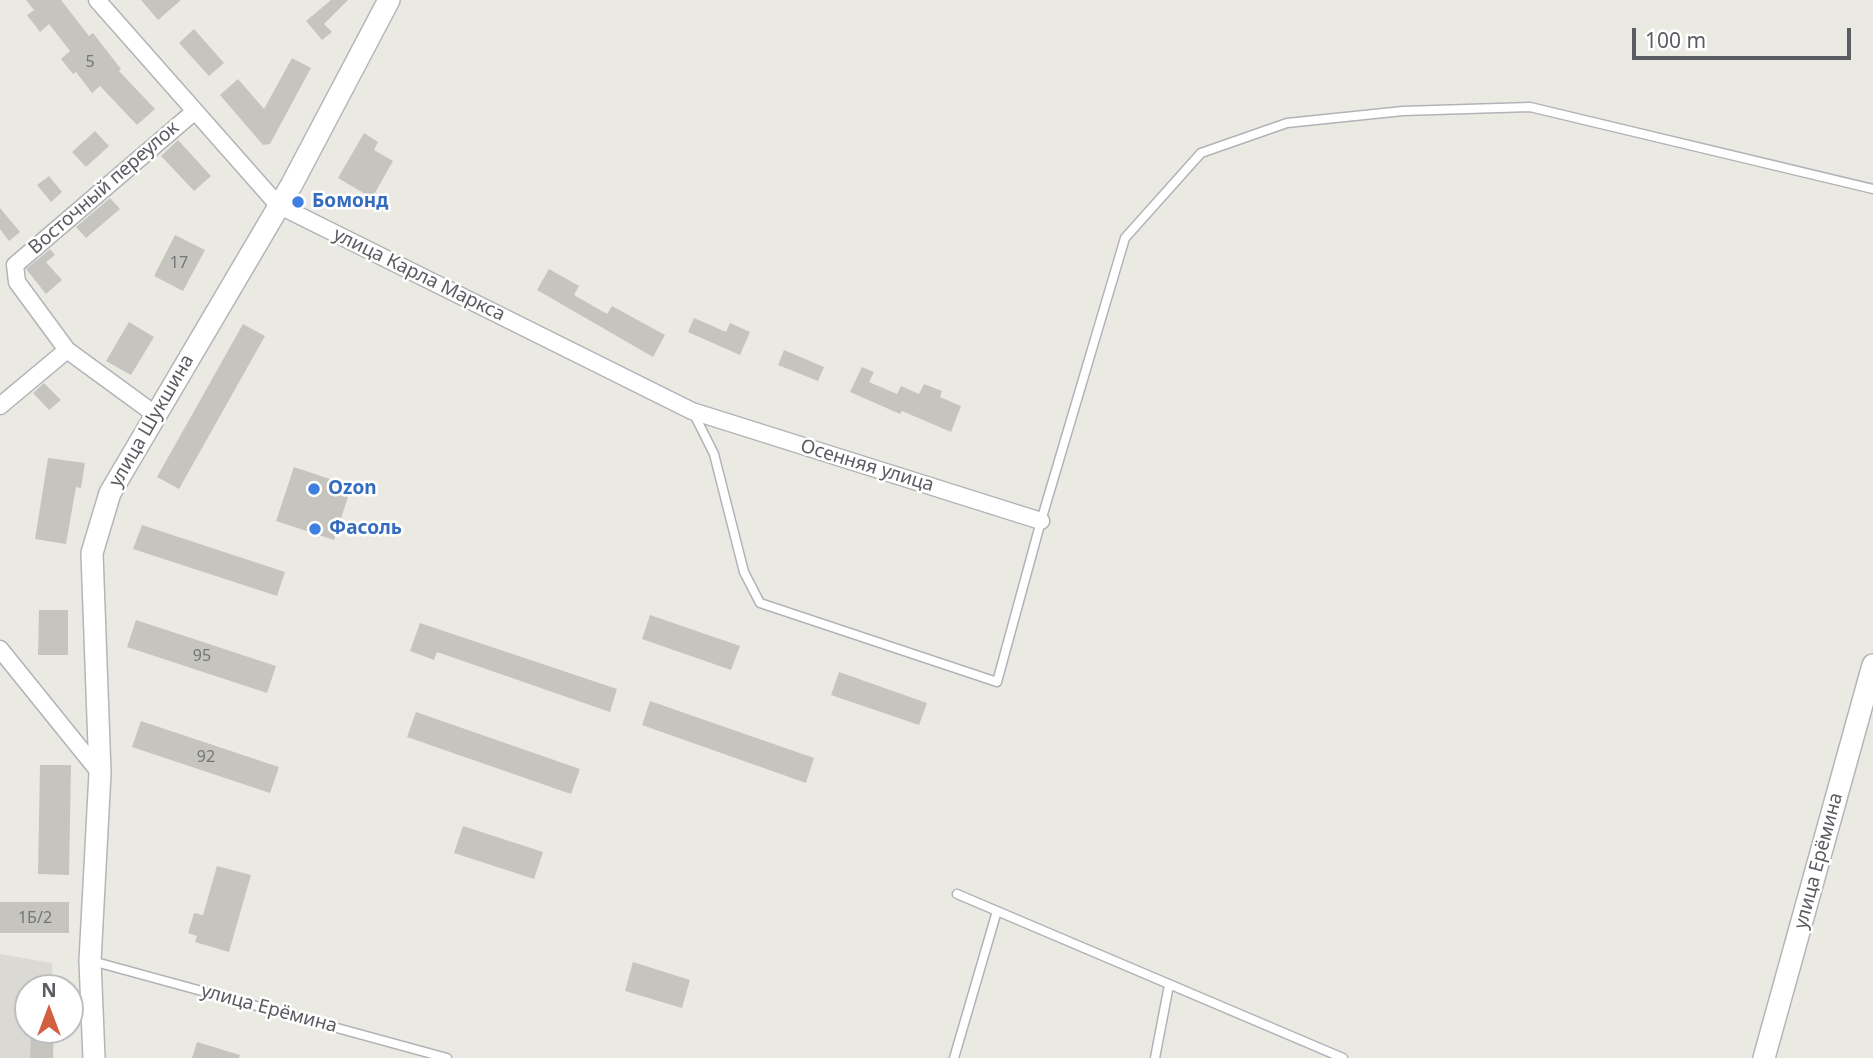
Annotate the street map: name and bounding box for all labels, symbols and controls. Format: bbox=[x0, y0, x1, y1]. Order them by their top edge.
scale bar bbox=[1635, 14, 1854, 58]
text: 100 m bbox=[1645, 26, 1706, 54]
house number: 5 bbox=[85, 52, 95, 72]
street label: Восточный переулок bbox=[24, 117, 184, 259]
place label: Бомонд bbox=[312, 191, 388, 213]
marker: Бомонд bbox=[290, 194, 306, 210]
street label: улица Карла Маркса bbox=[329, 223, 509, 327]
house number: 17 bbox=[170, 253, 188, 273]
street label: улица Шукшина bbox=[105, 351, 199, 491]
street label: Осенняя улица bbox=[798, 435, 936, 497]
place label: Ozon bbox=[328, 478, 377, 500]
marker: Ozon bbox=[306, 481, 322, 497]
place label: Фасоль bbox=[329, 518, 402, 540]
marker: Фасоль bbox=[307, 521, 323, 537]
house number: 95 bbox=[193, 646, 211, 666]
house number: 92 bbox=[197, 747, 215, 767]
street label: улица Ерёмина bbox=[1790, 790, 1848, 932]
house number: 1Б/2 bbox=[18, 908, 52, 928]
north arrow bbox=[14, 974, 84, 1044]
text: N bbox=[41, 977, 57, 1003]
street label: улица Ерёмина bbox=[198, 980, 340, 1038]

